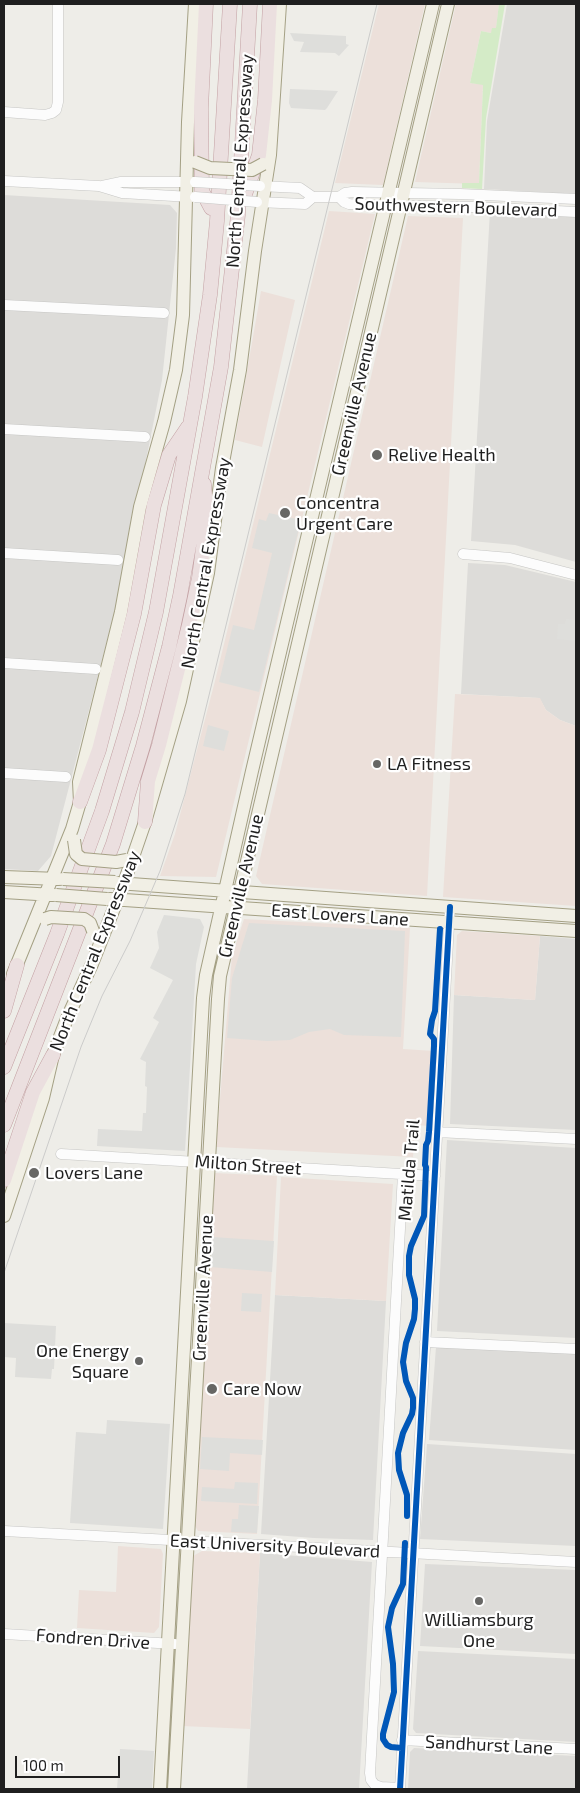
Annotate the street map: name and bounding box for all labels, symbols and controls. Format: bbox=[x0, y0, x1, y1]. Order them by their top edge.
street label: North Central Expressway bbox=[222, 53, 258, 269]
street label: Southwestern Boulevard bbox=[354, 193, 558, 221]
street label: Greenville Avenue bbox=[327, 330, 381, 478]
place label: Relive Health bbox=[388, 444, 496, 466]
marker: Relive Health bbox=[370, 448, 384, 462]
street label: North Central Expressway bbox=[177, 456, 235, 670]
place label: Concentra Urgent Care bbox=[296, 492, 393, 534]
marker: Concentra Urgent Care bbox=[278, 506, 292, 520]
place label: LA Fitness bbox=[387, 753, 471, 775]
marker: LA Fitness bbox=[371, 758, 383, 770]
street label: Greenville Avenue bbox=[214, 812, 268, 960]
street label: North Central Expressway bbox=[45, 848, 145, 1054]
street label: East Lovers Lane bbox=[270, 899, 410, 931]
street label: Matilda Trail bbox=[394, 1118, 424, 1222]
street label: Milton Street bbox=[194, 1150, 302, 1180]
place label: Lovers Lane bbox=[45, 1162, 143, 1184]
marker: Lovers Lane bbox=[27, 1166, 41, 1180]
street label: Greenville Avenue bbox=[188, 1214, 218, 1362]
place label: One Energy Square bbox=[36, 1340, 129, 1382]
marker: One Energy Square bbox=[133, 1355, 145, 1367]
place label: Care Now bbox=[223, 1378, 301, 1400]
marker: Care Now bbox=[205, 1382, 219, 1396]
street label: East University Boulevard bbox=[169, 1530, 381, 1562]
marker: Williamsburg One bbox=[473, 1595, 485, 1607]
place label: Williamsburg One bbox=[424, 1609, 534, 1652]
street label: Fondren Drive bbox=[35, 1624, 151, 1654]
street label: Sandhurst Lane bbox=[425, 1731, 553, 1759]
scale bar bbox=[18, 1746, 122, 1778]
text: 100 m bbox=[23, 1756, 64, 1774]

